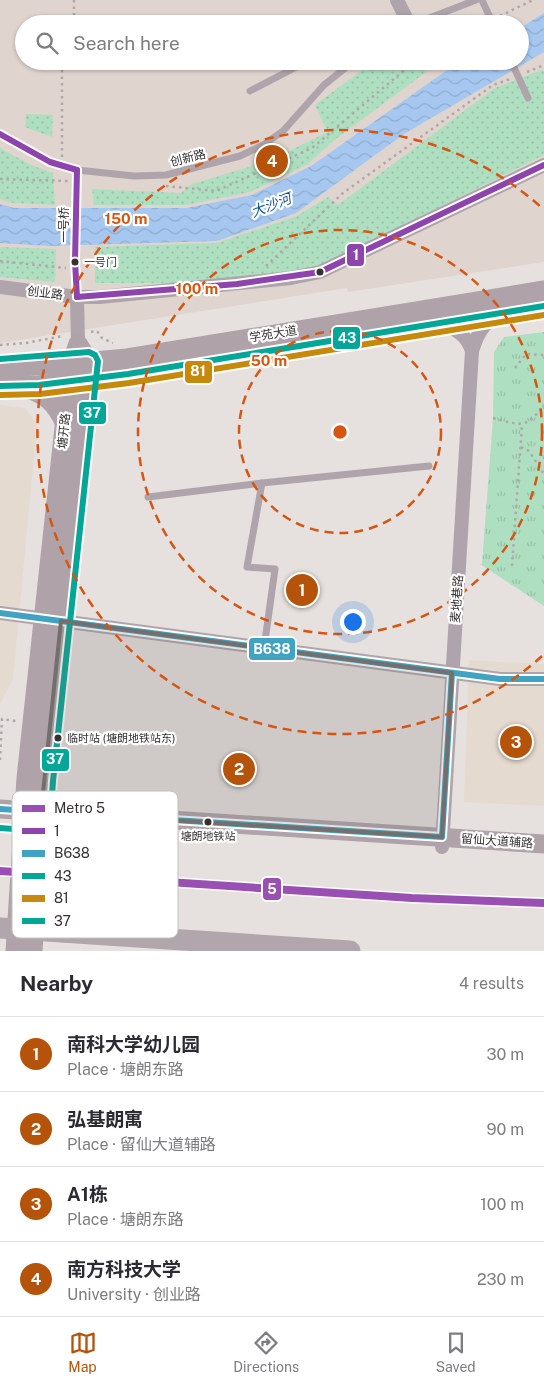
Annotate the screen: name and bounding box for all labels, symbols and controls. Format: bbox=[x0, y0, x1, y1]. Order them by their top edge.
search box bbox=[15, 15, 529, 70]
icon: search bbox=[33, 29, 61, 57]
text: Search here bbox=[73, 32, 180, 54]
pin: 4 bbox=[256, 142, 288, 180]
street label: 创新路 bbox=[169, 147, 207, 169]
water label: 大沙河 bbox=[249, 189, 296, 220]
street label: 一号桥 bbox=[57, 207, 71, 243]
text: 150 m bbox=[104, 210, 148, 227]
line badge: 1 bbox=[346, 243, 365, 267]
text: 1 bbox=[353, 247, 359, 263]
place label: 一号门 bbox=[84, 256, 117, 268]
marker: 一号门 bbox=[70, 257, 80, 267]
unlabelled marker bbox=[315, 267, 325, 277]
text: 100 m bbox=[176, 280, 218, 297]
street label: 创业路 bbox=[26, 284, 64, 302]
street label: 学苑大道 bbox=[248, 323, 298, 345]
line badge: 43 bbox=[332, 326, 361, 350]
text: 43 bbox=[338, 330, 356, 346]
text: 50 m bbox=[251, 352, 287, 369]
line badge: 81 bbox=[184, 360, 213, 384]
text: 81 bbox=[190, 363, 206, 379]
line badge: 37 bbox=[78, 401, 107, 425]
text: 37 bbox=[83, 405, 101, 421]
street label: 塘开路 bbox=[55, 412, 73, 450]
centre of rings bbox=[331, 423, 349, 441]
pin: 1 bbox=[286, 571, 318, 609]
street label: 麦地巷路 bbox=[448, 575, 466, 623]
your location bbox=[340, 609, 366, 635]
line badge: B638 bbox=[248, 637, 296, 661]
text: B638 bbox=[253, 641, 291, 657]
pin: 3 bbox=[500, 723, 532, 761]
place label: 临时站 (塘朗地铁站东) bbox=[67, 732, 175, 744]
marker: 临时站 (塘朗地铁站东) bbox=[53, 733, 63, 743]
line badge: 37 bbox=[41, 748, 70, 772]
pin: 2 bbox=[223, 750, 255, 788]
text: 37 bbox=[46, 751, 64, 767]
legend bbox=[12, 791, 178, 938]
text: Metro 5 bbox=[54, 800, 105, 816]
marker: 塘朗地铁站 bbox=[203, 817, 213, 827]
text: 1 bbox=[54, 823, 60, 839]
place label: 塘朗地铁站 bbox=[181, 830, 236, 842]
street label: 留仙大道辅路 bbox=[461, 832, 533, 850]
text: B638 bbox=[54, 845, 90, 861]
text: 43 bbox=[54, 868, 72, 884]
line badge: 5 bbox=[262, 877, 282, 901]
text: 5 bbox=[267, 881, 277, 897]
text: 81 bbox=[54, 890, 69, 906]
text: 37 bbox=[54, 913, 71, 929]
text: Nearby bbox=[20, 971, 93, 996]
text: 4 results bbox=[459, 974, 524, 993]
text: 南科大学幼儿园 bbox=[67, 1033, 200, 1055]
text: 1 bbox=[33, 1045, 39, 1064]
text: 30 m bbox=[487, 1045, 524, 1064]
text: Place · 塘朗东路 bbox=[67, 1060, 184, 1079]
text: 弘基朗寓 bbox=[67, 1108, 143, 1130]
text: 2 bbox=[31, 1120, 41, 1139]
text: 90 m bbox=[487, 1120, 524, 1139]
text: Place · 留仙大道辅路 bbox=[67, 1135, 216, 1154]
text: A1栋 bbox=[67, 1183, 108, 1205]
text: 3 bbox=[31, 1195, 41, 1214]
text: 100 m bbox=[480, 1195, 524, 1214]
text: Place · 塘朗东路 bbox=[67, 1210, 184, 1229]
text: 南方科技大学 bbox=[67, 1258, 181, 1280]
text: 4 bbox=[31, 1270, 41, 1289]
text: 230 m bbox=[477, 1270, 524, 1289]
text: University · 创业路 bbox=[67, 1285, 201, 1304]
tab: Map bbox=[68, 1329, 97, 1375]
tab: Directions bbox=[233, 1329, 299, 1375]
tab: Saved bbox=[436, 1329, 476, 1375]

